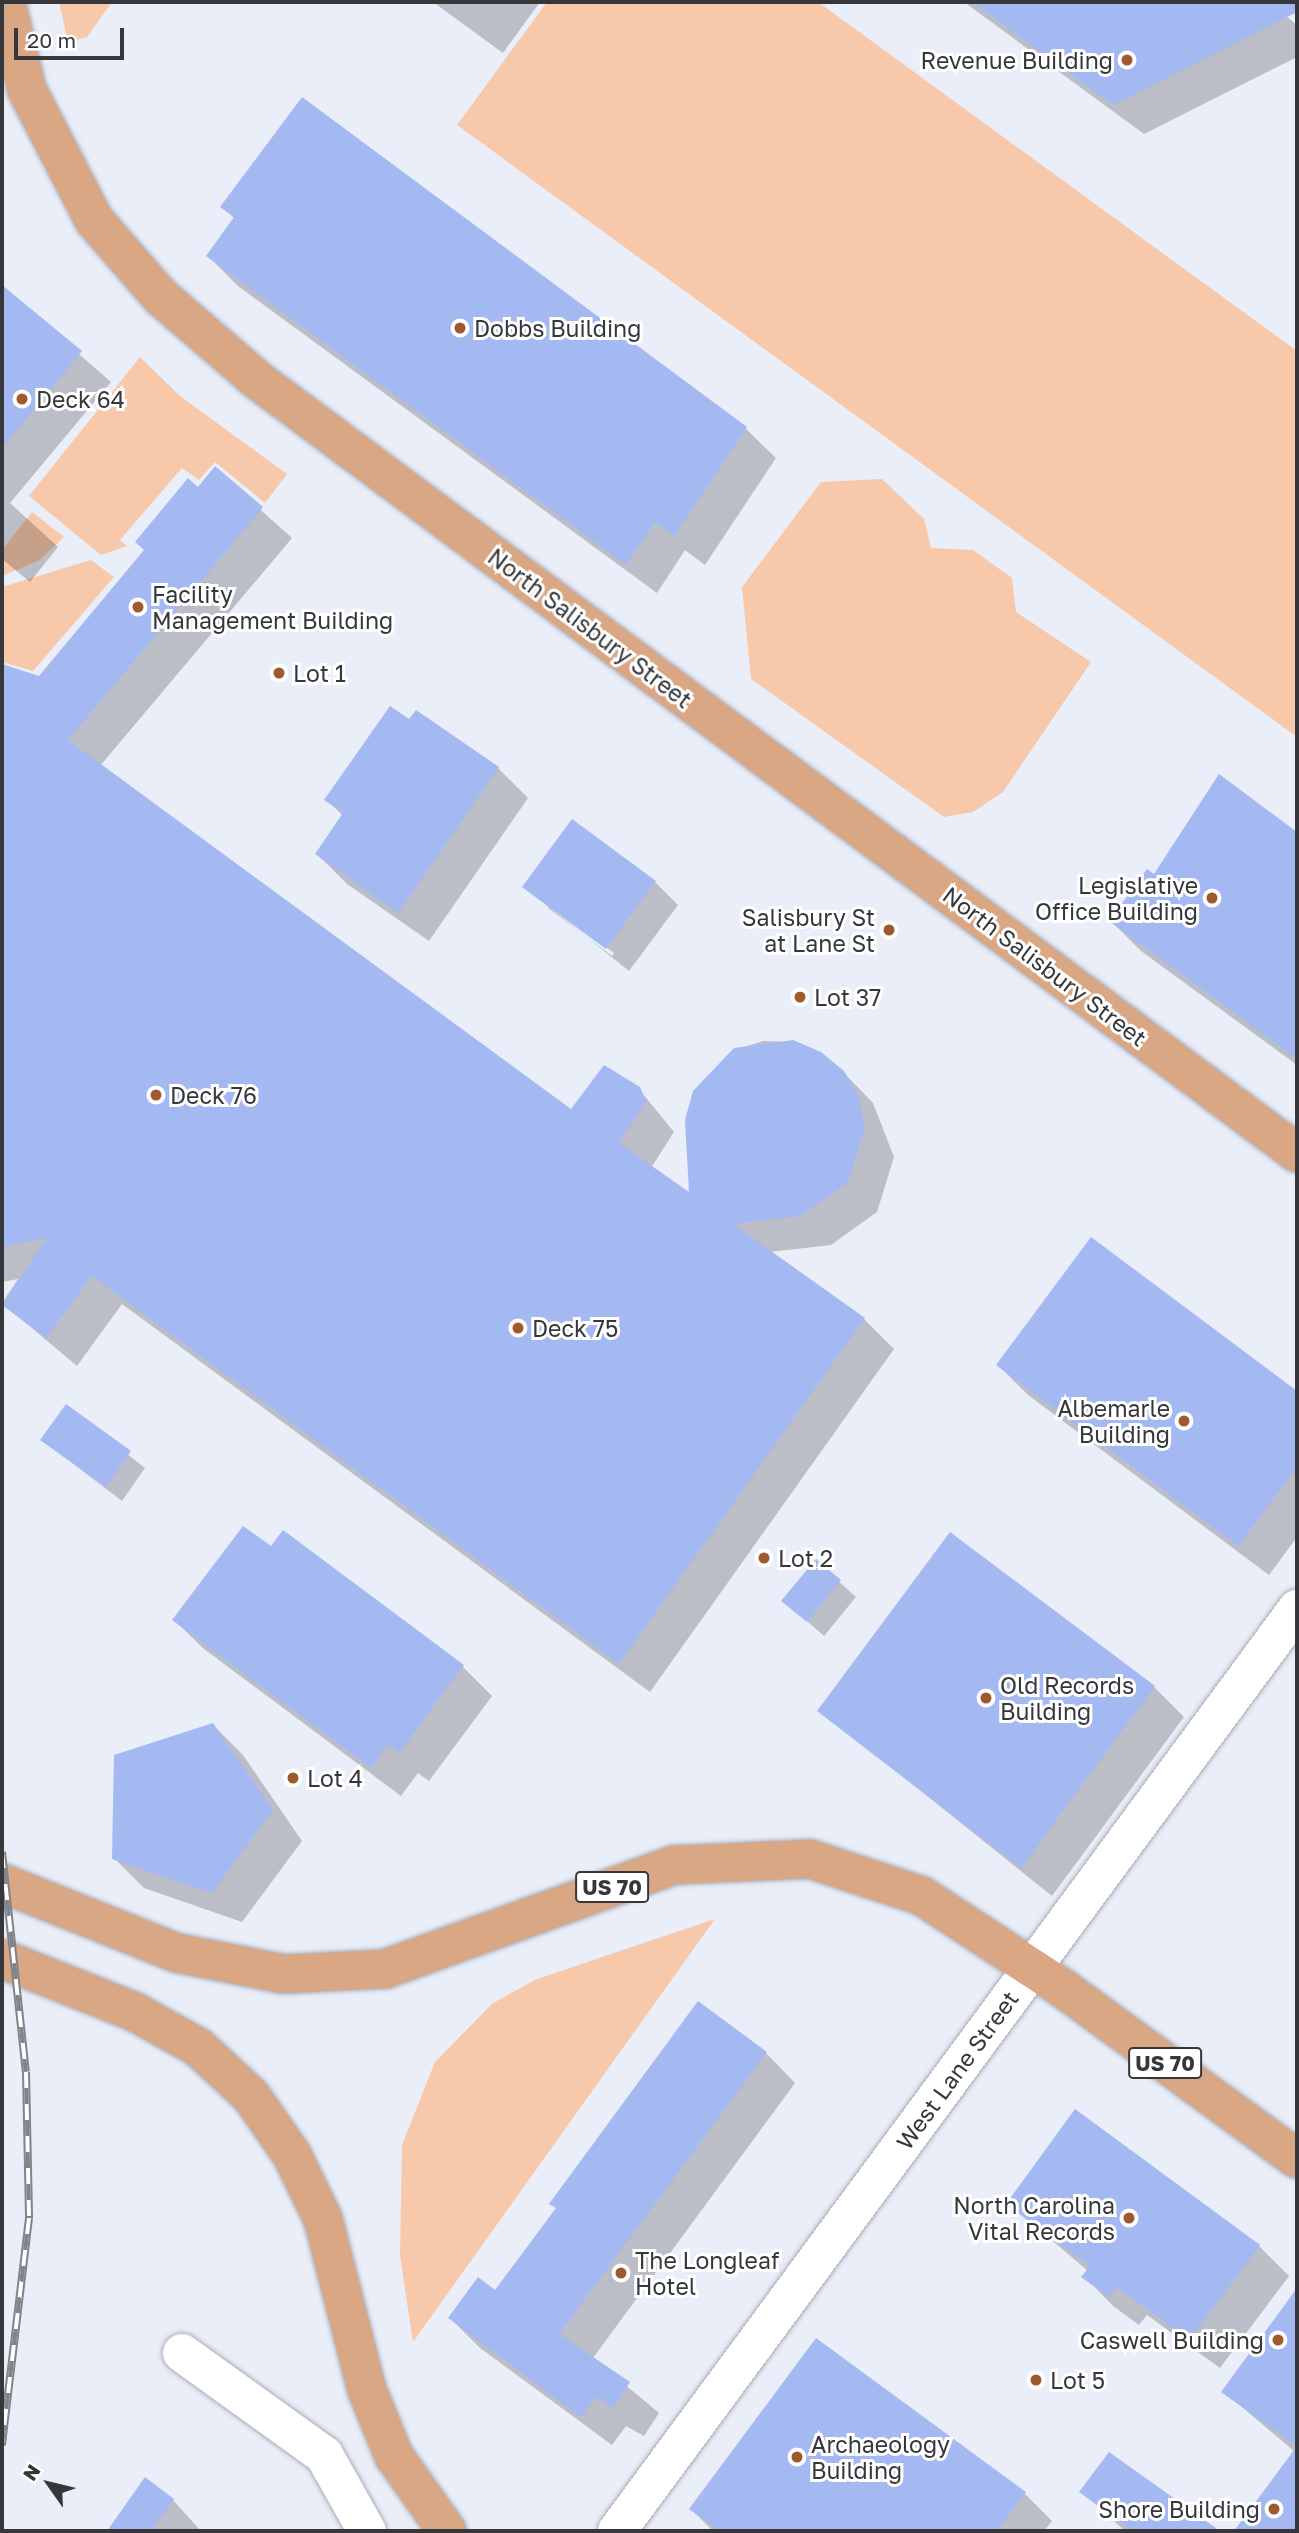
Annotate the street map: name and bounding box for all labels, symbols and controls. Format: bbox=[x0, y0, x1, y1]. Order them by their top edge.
scale bar bbox=[18, 14, 128, 58]
text: 20 m bbox=[27, 27, 76, 53]
place label: Revenue Building bbox=[921, 46, 1113, 74]
marker: Revenue Building bbox=[1119, 52, 1135, 68]
place label: Dobbs Building bbox=[474, 314, 641, 342]
marker: Dobbs Building bbox=[452, 320, 468, 336]
place label: Deck 64 bbox=[36, 385, 125, 413]
marker: Deck 64 bbox=[14, 391, 30, 407]
street label: North Salisbury Street bbox=[483, 542, 697, 714]
place label: Facility Management Building bbox=[152, 580, 393, 634]
marker: Facility Management Building bbox=[130, 599, 146, 615]
place label: Lot 1 bbox=[293, 659, 346, 687]
marker: Lot 1 bbox=[271, 665, 287, 681]
place label: Legislative Office Building bbox=[1035, 871, 1198, 925]
street label: North Salisbury Street bbox=[938, 880, 1152, 1052]
marker: Legislative Office Building bbox=[1204, 890, 1220, 906]
place label: Salisbury St at Lane St bbox=[742, 903, 875, 957]
marker: Salisbury St at Lane St bbox=[881, 922, 897, 938]
place label: Lot 37 bbox=[814, 983, 881, 1011]
marker: Lot 37 bbox=[792, 989, 808, 1005]
place label: Deck 76 bbox=[170, 1081, 257, 1109]
marker: Deck 76 bbox=[148, 1087, 164, 1103]
place label: Deck 75 bbox=[532, 1314, 618, 1342]
marker: Deck 75 bbox=[510, 1320, 526, 1336]
place label: Albemarle Building bbox=[1057, 1394, 1170, 1448]
marker: Albemarle Building bbox=[1176, 1413, 1192, 1429]
place label: Lot 2 bbox=[778, 1544, 833, 1572]
marker: Lot 2 bbox=[756, 1550, 772, 1566]
place label: Old Records Building bbox=[1000, 1671, 1134, 1725]
marker: Old Records Building bbox=[978, 1690, 994, 1706]
place label: Lot 4 bbox=[307, 1764, 363, 1792]
marker: Lot 4 bbox=[285, 1770, 301, 1786]
road number: US 70 bbox=[574, 1870, 650, 1904]
street label: West Lane Street bbox=[890, 1985, 1024, 2155]
road number: US 70 bbox=[1126, 2046, 1204, 2080]
place label: North Carolina Vital Records bbox=[953, 2191, 1115, 2245]
marker: North Carolina Vital Records bbox=[1121, 2210, 1137, 2226]
place label: The Longleaf Hotel bbox=[635, 2246, 779, 2300]
marker: The Longleaf Hotel bbox=[613, 2265, 629, 2281]
place label: Caswell Building bbox=[1080, 2326, 1264, 2354]
marker: Caswell Building bbox=[1270, 2332, 1286, 2348]
place label: Lot 5 bbox=[1050, 2366, 1105, 2394]
marker: Lot 5 bbox=[1028, 2372, 1044, 2388]
place label: Archaeology Building bbox=[811, 2430, 950, 2484]
north arrow bbox=[14, 2449, 84, 2519]
marker: Archaeology Building bbox=[789, 2449, 805, 2465]
text: N bbox=[18, 2460, 45, 2484]
place label: Shore Building bbox=[1098, 2495, 1260, 2523]
marker: Shore Building bbox=[1266, 2501, 1282, 2517]

